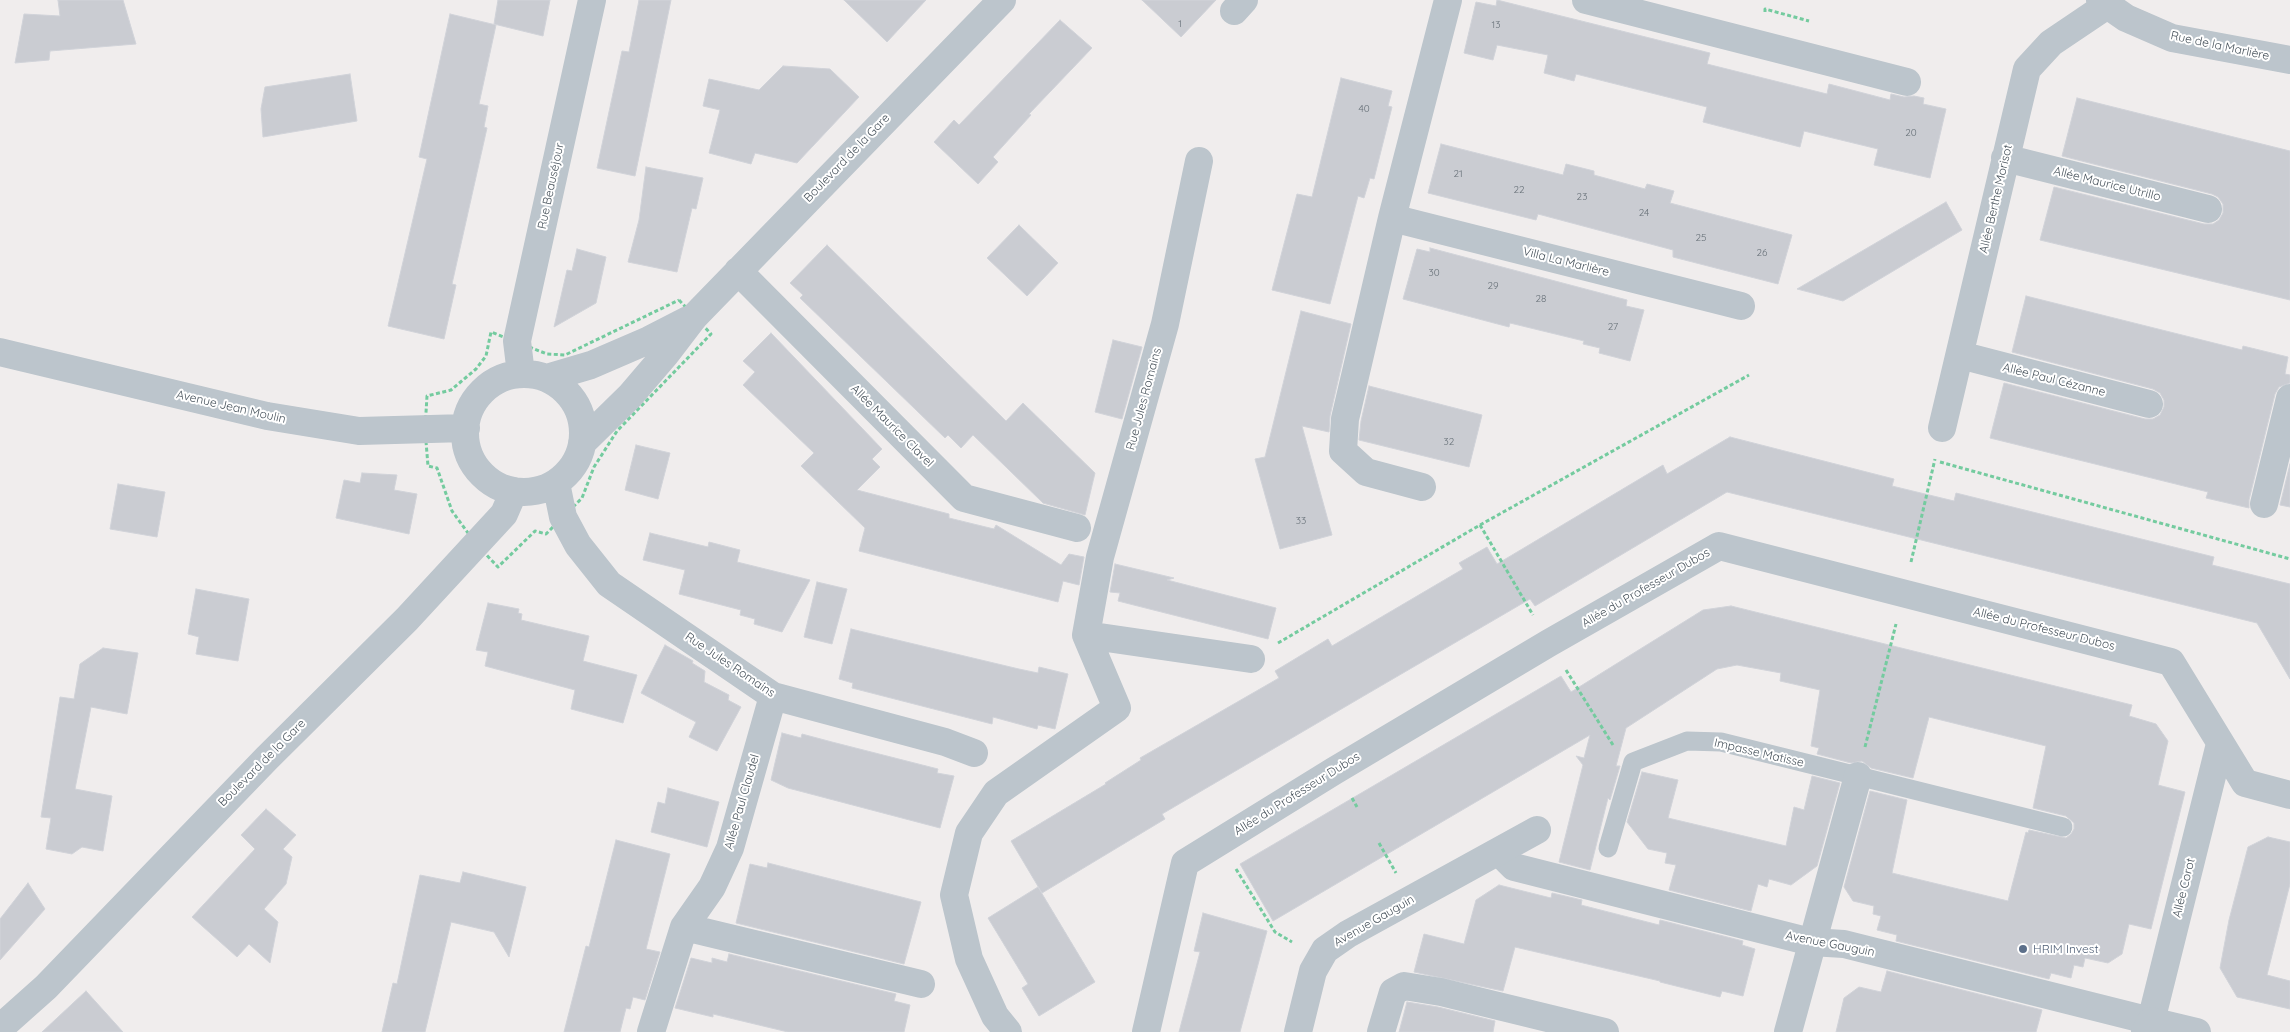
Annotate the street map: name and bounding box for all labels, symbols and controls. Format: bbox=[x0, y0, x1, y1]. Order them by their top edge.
house number: 1 bbox=[1178, 18, 1182, 30]
house number: 13 bbox=[1492, 19, 1500, 31]
street label: Rue de la Marlière bbox=[2169, 29, 2271, 63]
house number: 40 bbox=[1358, 103, 1370, 115]
street label: Boulevard de la Gare bbox=[801, 111, 893, 205]
house number: 20 bbox=[1905, 127, 1917, 139]
street label: Rue Beauséjour bbox=[535, 142, 567, 230]
street label: Allée Berthe Morisot bbox=[1976, 143, 2016, 255]
street label: Allée Maurice Utrillo bbox=[2052, 164, 2162, 204]
house number: 21 bbox=[1453, 168, 1463, 180]
house number: 22 bbox=[1513, 184, 1525, 196]
house number: 23 bbox=[1577, 191, 1587, 203]
house number: 24 bbox=[1639, 207, 1649, 219]
house number: 25 bbox=[1696, 232, 1706, 244]
street label: Villa La Marlière bbox=[1521, 244, 1611, 280]
house number: 26 bbox=[1757, 247, 1767, 259]
house number: 30 bbox=[1428, 267, 1440, 279]
house number: 29 bbox=[1487, 280, 1499, 292]
house number: 28 bbox=[1536, 293, 1546, 305]
house number: 27 bbox=[1608, 321, 1618, 333]
street label: Rue Jules Romains bbox=[1123, 346, 1165, 452]
street label: Allée Paul Cézanne bbox=[2001, 360, 2107, 400]
street label: Allée Maurice Clavel bbox=[848, 382, 936, 470]
street label: Avenue Jean Moulin bbox=[175, 387, 287, 427]
house number: 32 bbox=[1444, 436, 1454, 448]
house number: 33 bbox=[1296, 515, 1306, 527]
street label: Allée du Professeur Dubos bbox=[1579, 545, 1713, 631]
street label: Allée du Professeur Dubos bbox=[1972, 604, 2116, 654]
street label: Rue Jules Romains bbox=[682, 630, 778, 700]
street label: Boulevard de la Gare bbox=[215, 716, 309, 810]
street label: Impasse Matisse bbox=[1713, 736, 1805, 770]
street label: Allée du Professeur Dubos bbox=[1232, 749, 1362, 839]
street label: Allée Paul Claudel bbox=[722, 753, 762, 851]
street label: Allée Corot bbox=[2170, 857, 2198, 919]
street label: Avenue Gauguin bbox=[1331, 892, 1417, 950]
street label: Avenue Gauguin bbox=[1784, 928, 1876, 960]
place label: HRIM Invest bbox=[2033, 942, 2099, 956]
marker: HRIM Invest bbox=[2017, 943, 2029, 955]

